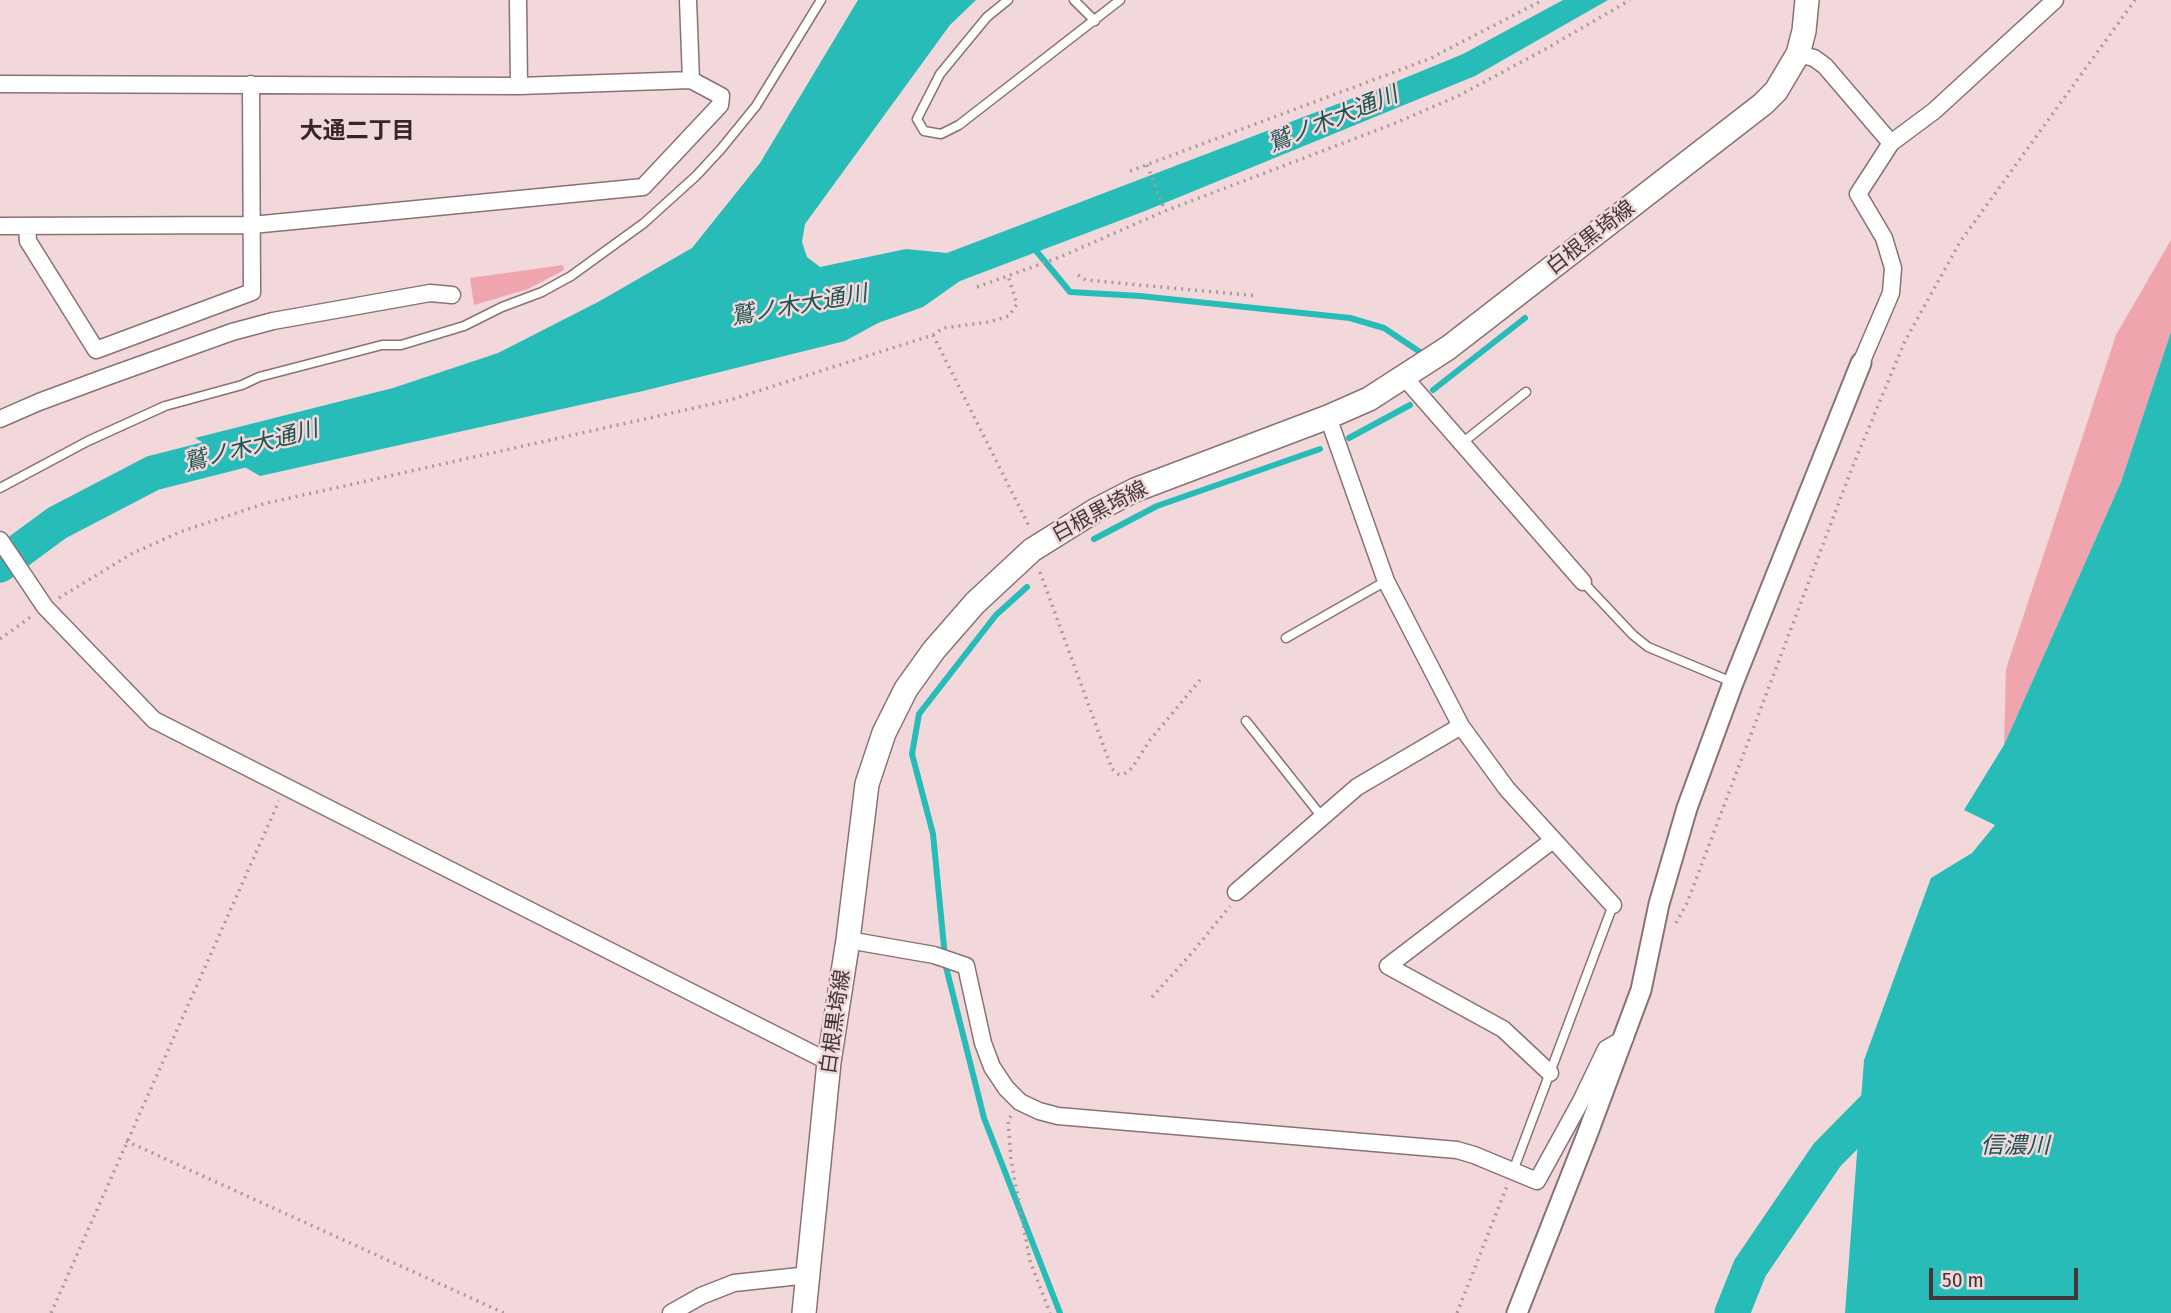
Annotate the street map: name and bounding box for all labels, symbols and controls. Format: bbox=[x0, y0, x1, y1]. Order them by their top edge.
water label: 鷲ノ木大通川 bbox=[1264, 81, 1402, 159]
district label: 大通二丁目 bbox=[300, 118, 414, 146]
street label: 白根黒埼線 bbox=[1542, 196, 1640, 280]
water label: 鷲ノ木大通川 bbox=[729, 280, 869, 332]
water label: 鷲ノ木大通川 bbox=[181, 416, 321, 478]
street label: 白根黒埼線 bbox=[1048, 476, 1152, 548]
street label: 白根黒埼線 bbox=[816, 968, 856, 1076]
water label: 信濃川 bbox=[1981, 1133, 2049, 1161]
scale bar bbox=[1933, 1254, 2082, 1298]
text: 50 m bbox=[1942, 1267, 1984, 1293]

